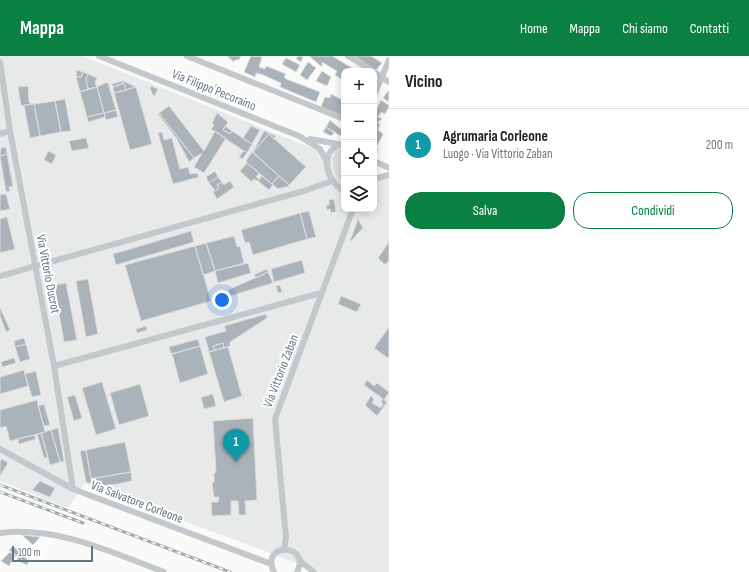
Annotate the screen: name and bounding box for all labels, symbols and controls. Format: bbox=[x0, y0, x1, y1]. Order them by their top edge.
text: Mappa bbox=[20, 17, 64, 40]
text: Home bbox=[520, 20, 548, 37]
text: Mappa bbox=[570, 20, 600, 37]
text: Chi siamo bbox=[622, 20, 668, 37]
text: Contatti bbox=[690, 20, 729, 37]
street label: Via Filippo Pecoraino bbox=[170, 66, 258, 114]
map controls bbox=[341, 68, 377, 212]
button: + bbox=[341, 68, 377, 104]
text: Vicino bbox=[405, 72, 442, 92]
button: − bbox=[341, 104, 377, 140]
text: Agrumaria Corleone bbox=[443, 127, 548, 146]
text: 1 bbox=[415, 137, 421, 153]
text: 200 m bbox=[706, 137, 733, 153]
button: locate bbox=[341, 140, 377, 176]
text: Luogo · Via Vittorio Zaban bbox=[443, 146, 552, 162]
button: layers bbox=[341, 176, 377, 212]
button: Salva bbox=[405, 192, 565, 229]
button: Condividi bbox=[573, 192, 733, 229]
street label: Via Vittorio Ducrot bbox=[32, 233, 64, 315]
your location bbox=[212, 290, 232, 310]
street label: Via Vittorio Zaban bbox=[260, 332, 302, 410]
pin: 1 bbox=[223, 429, 249, 462]
street label: Via Salvatore Corleone bbox=[89, 477, 185, 527]
scale bar bbox=[12, 544, 93, 563]
text: 100 m bbox=[18, 546, 40, 559]

